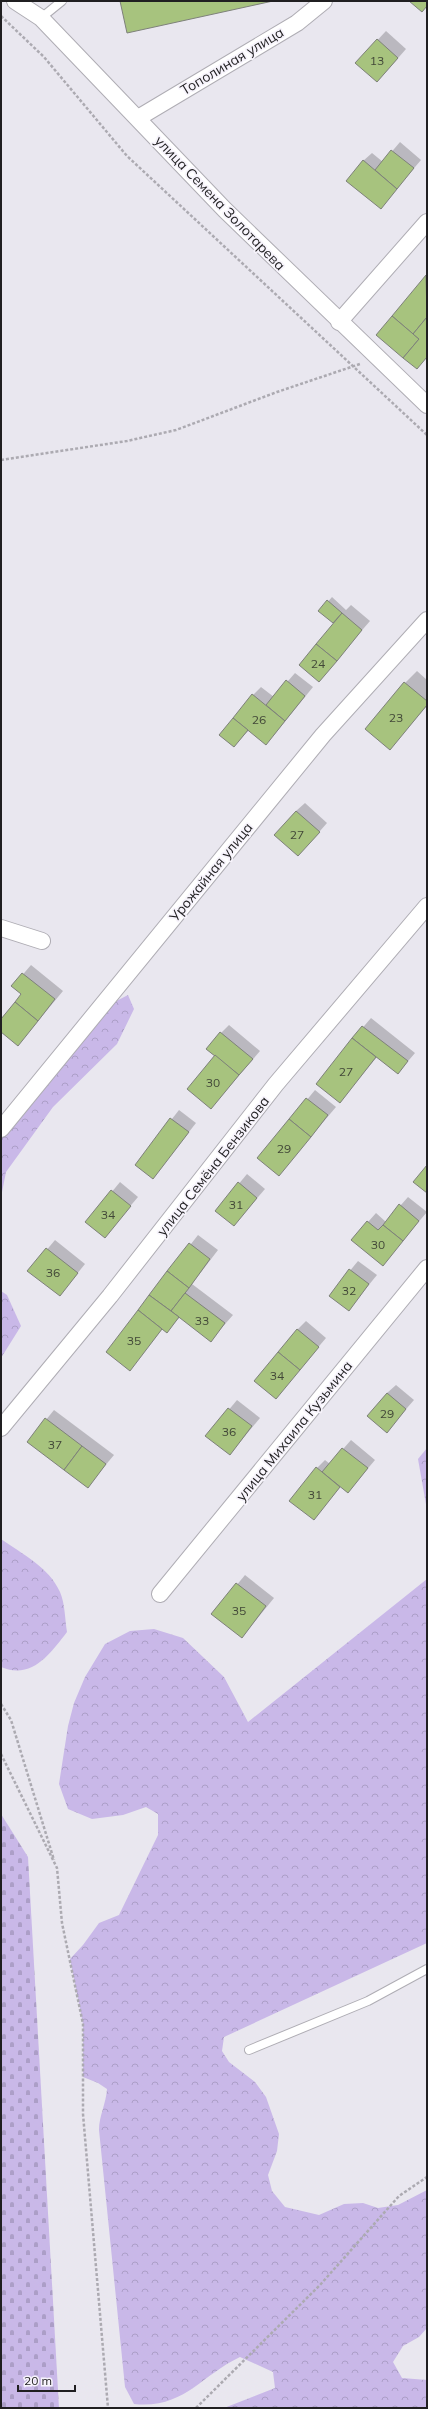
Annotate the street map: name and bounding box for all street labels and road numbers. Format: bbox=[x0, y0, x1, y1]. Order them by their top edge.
street label: Тополиная улица bbox=[177, 23, 287, 99]
street label: улица Семена Золотарева bbox=[151, 132, 289, 274]
street label: Урожайная улица bbox=[165, 819, 257, 926]
street label: улица Семёна Бензикова bbox=[153, 1093, 273, 1239]
street label: улица Михаила Кузьмина bbox=[232, 1357, 356, 1505]

